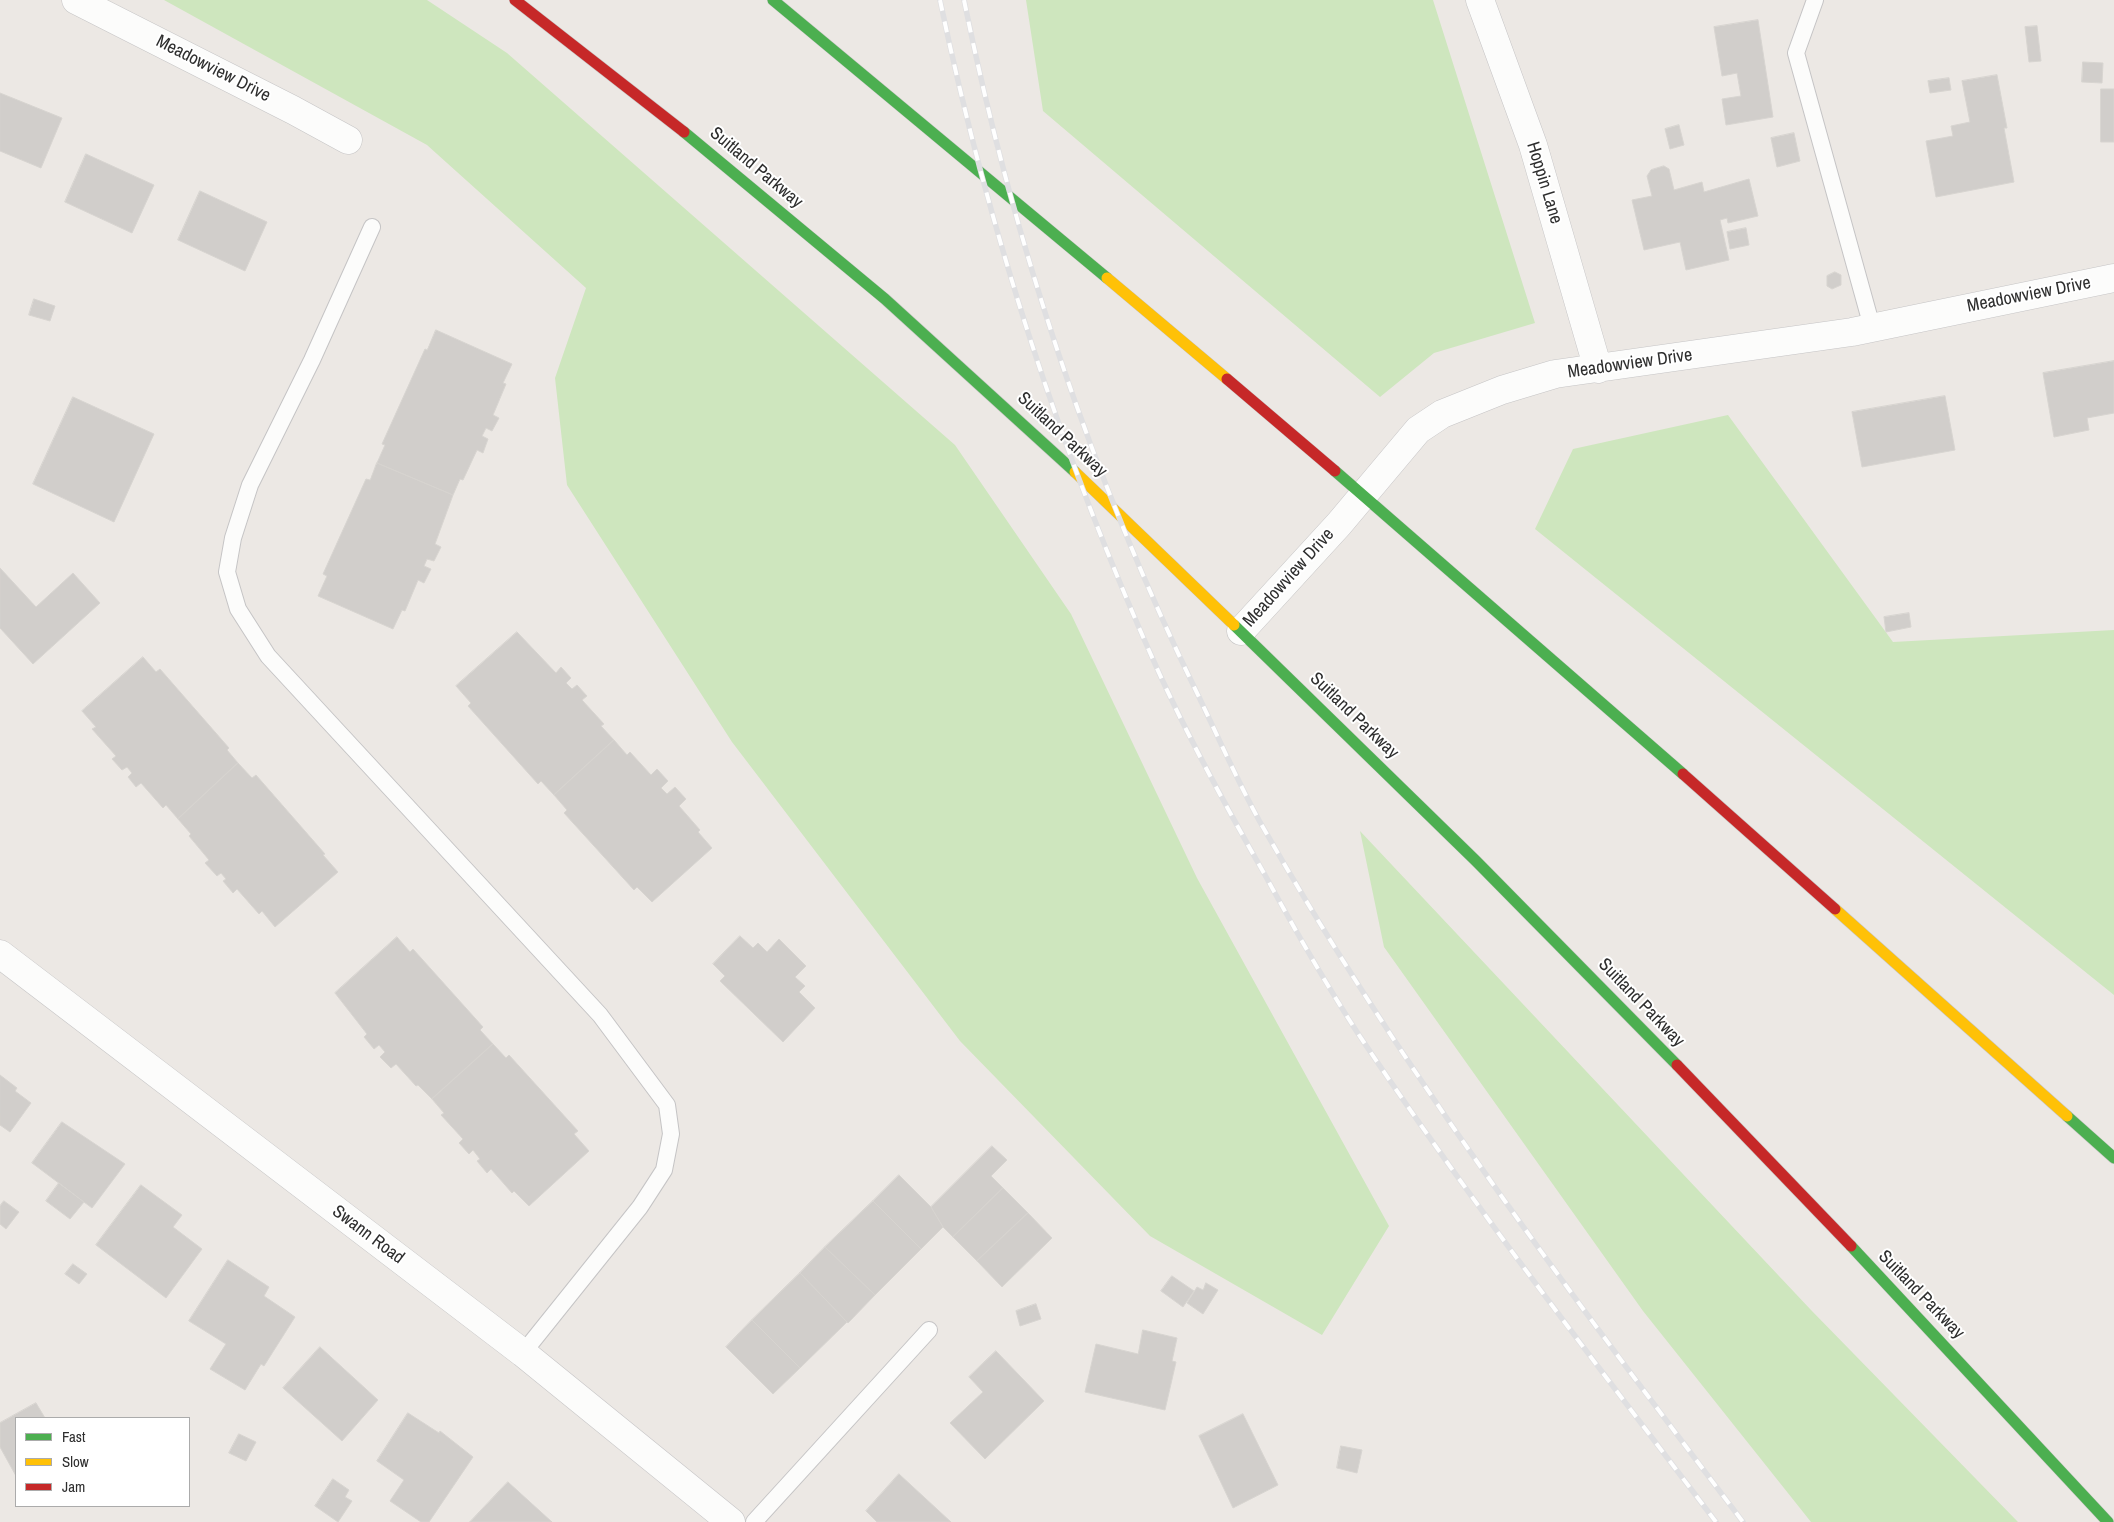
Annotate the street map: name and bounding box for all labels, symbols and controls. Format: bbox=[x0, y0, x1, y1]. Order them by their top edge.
street label: Meadowview Drive bbox=[152, 31, 274, 107]
street label: Suitland Parkway bbox=[705, 123, 807, 213]
street label: Hoppin Lane bbox=[1521, 139, 1567, 227]
street label: Meadowview Drive bbox=[1965, 272, 2093, 318]
street label: Meadowview Drive bbox=[1566, 345, 1694, 383]
street label: Suitland Parkway bbox=[1013, 388, 1111, 482]
street label: Meadowview Drive bbox=[1239, 524, 1339, 632]
street label: Suitland Parkway bbox=[1305, 668, 1403, 764]
street label: Suitland Parkway bbox=[1593, 954, 1689, 1052]
street label: Swann Road bbox=[328, 1201, 408, 1269]
street label: Suitland Parkway bbox=[1873, 1246, 1969, 1344]
legend bbox=[15, 1417, 190, 1507]
text: Fast bbox=[62, 1426, 85, 1447]
text: Slow bbox=[62, 1451, 89, 1472]
text: Jam bbox=[62, 1476, 85, 1497]

